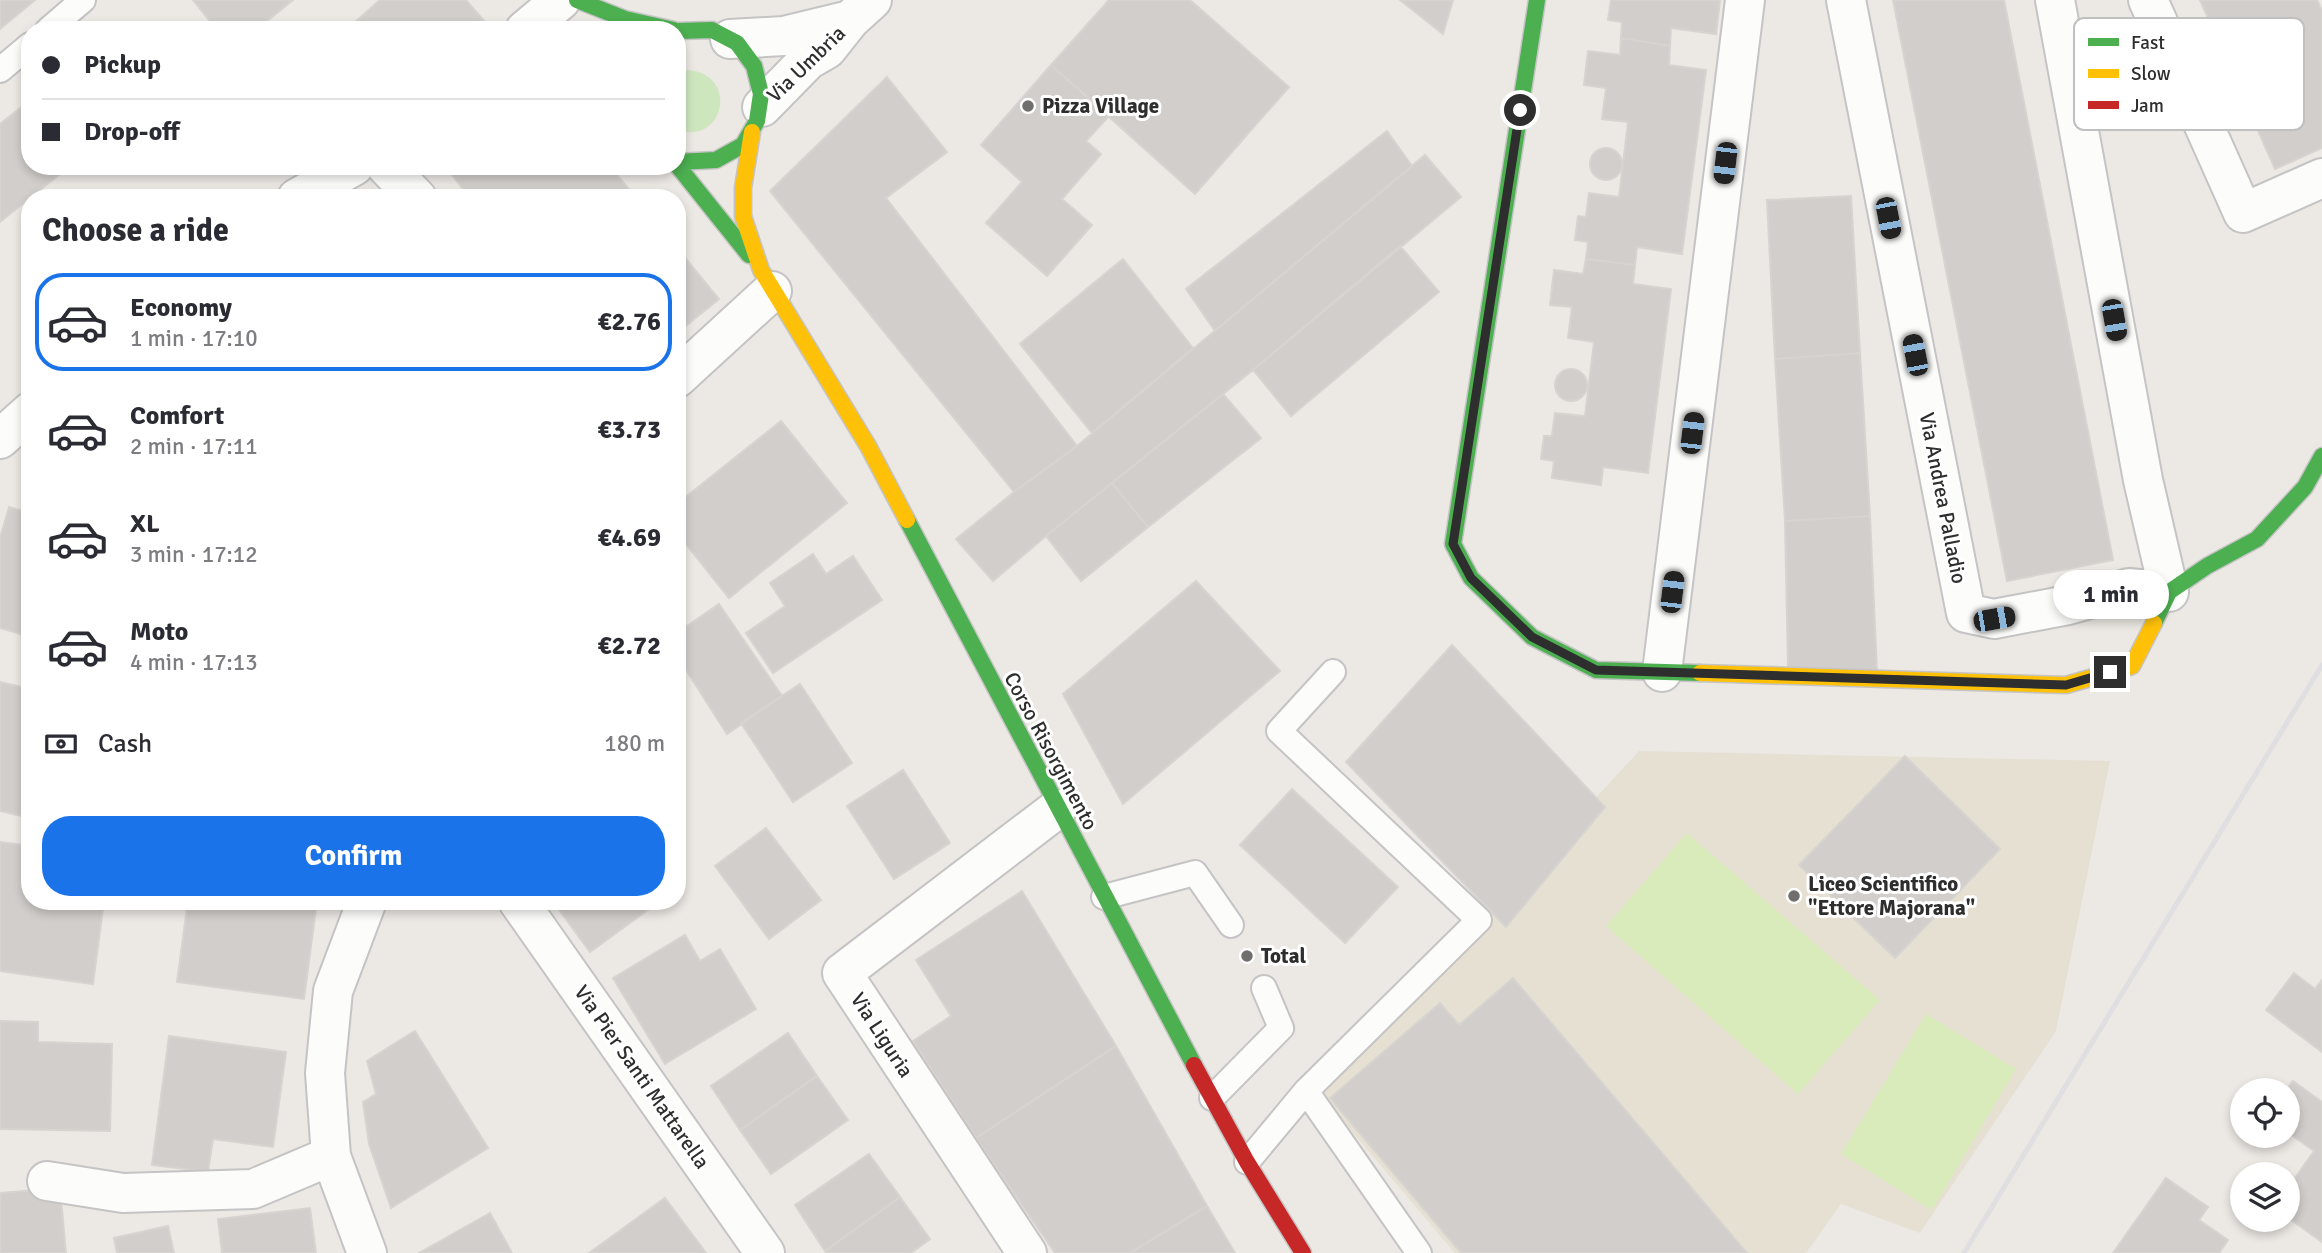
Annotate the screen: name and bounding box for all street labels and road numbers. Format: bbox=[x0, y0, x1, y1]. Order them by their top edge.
street label: Via Umbria bbox=[761, 20, 851, 108]
street label: Via Andrea Palladio bbox=[1914, 410, 1972, 586]
street label: Corso Risorgimento bbox=[998, 667, 1104, 835]
street label: Via Pier Santi Mattarella bbox=[569, 980, 715, 1174]
street label: Via Liguria bbox=[845, 988, 919, 1082]

